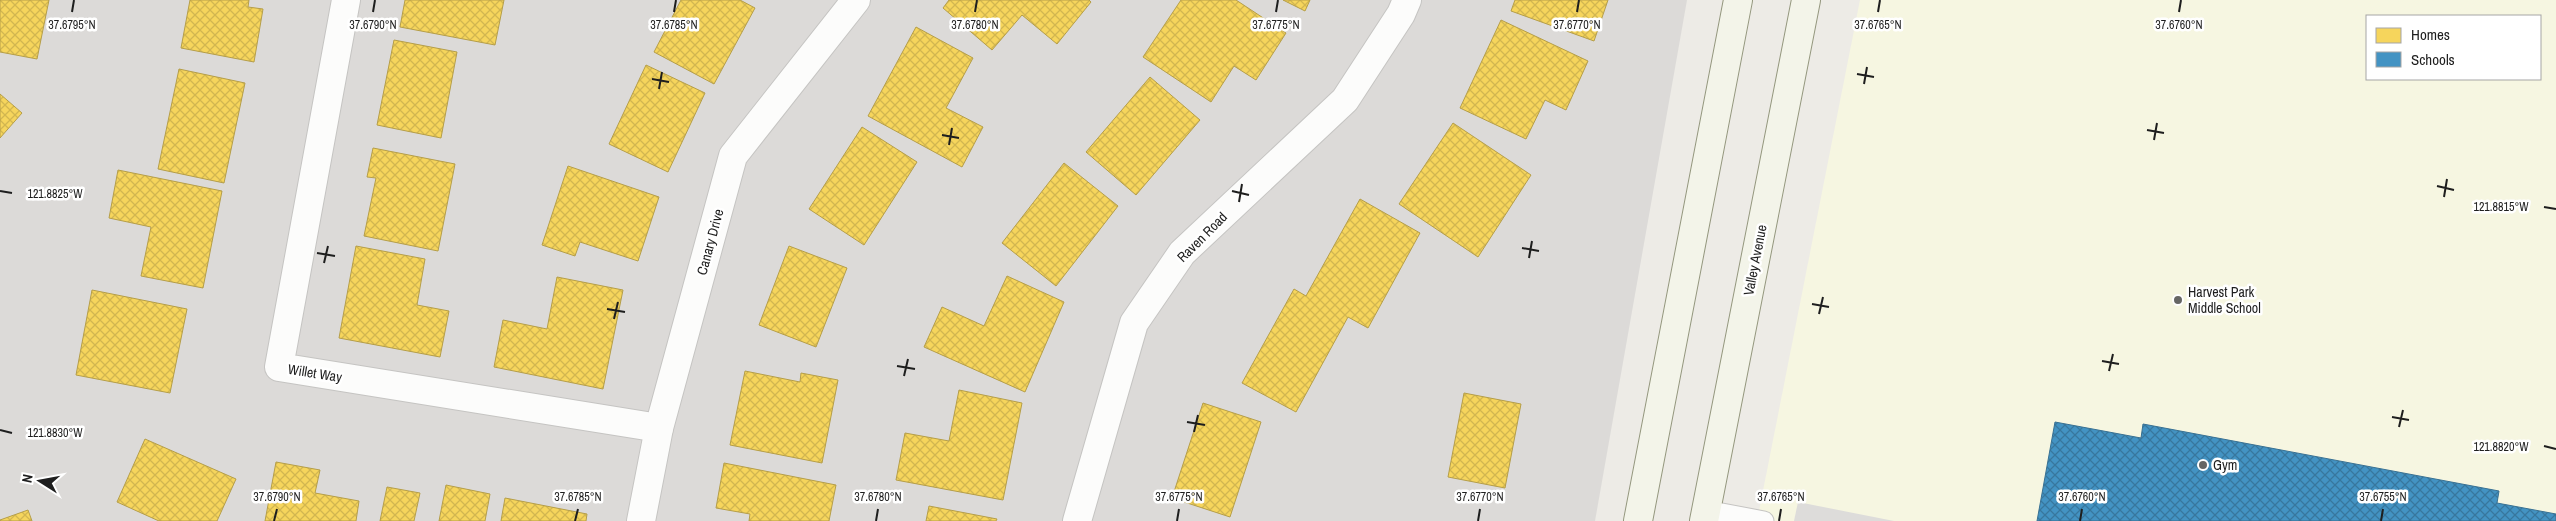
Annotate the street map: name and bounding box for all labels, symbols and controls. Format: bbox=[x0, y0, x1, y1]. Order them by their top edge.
legend bbox=[2366, 15, 2541, 80]
text: 37.6795°N bbox=[48, 17, 96, 33]
text: 37.6790°N bbox=[349, 17, 397, 33]
text: 37.6785°N bbox=[650, 17, 698, 33]
text: 37.6780°N bbox=[951, 17, 999, 33]
text: 37.6775°N bbox=[1252, 17, 1300, 33]
text: 37.6770°N bbox=[1553, 17, 1601, 33]
text: 37.6765°N bbox=[1854, 17, 1902, 33]
text: 37.6760°N bbox=[2155, 17, 2203, 33]
text: Homes bbox=[2411, 24, 2450, 45]
text: Schools bbox=[2411, 49, 2455, 70]
text: 121.8825°W bbox=[27, 186, 83, 202]
text: 121.8815°W bbox=[2473, 199, 2529, 215]
street label: Canary Drive bbox=[693, 207, 727, 277]
street label: Raven Road bbox=[1173, 208, 1231, 266]
street label: Valley Avenue bbox=[1739, 223, 1771, 297]
place label: Harvest Park Middle School bbox=[2188, 283, 2261, 317]
marker: Harvest Park Middle School bbox=[2172, 294, 2184, 306]
street label: Willet Way bbox=[287, 360, 344, 386]
text: 121.8830°W bbox=[27, 425, 83, 441]
text: 121.8820°W bbox=[2473, 439, 2529, 455]
north arrow bbox=[15, 456, 65, 506]
place label: Gym bbox=[2213, 456, 2237, 474]
marker: Gym bbox=[2197, 459, 2209, 471]
text: N bbox=[18, 473, 37, 484]
text: 37.6790°N bbox=[253, 489, 301, 505]
text: 37.6785°N bbox=[554, 489, 602, 505]
text: 37.6780°N bbox=[854, 489, 902, 505]
text: 37.6775°N bbox=[1155, 489, 1203, 505]
text: 37.6770°N bbox=[1456, 489, 1504, 505]
text: 37.6765°N bbox=[1757, 489, 1805, 505]
text: 37.6760°N bbox=[2058, 489, 2106, 505]
text: 37.6755°N bbox=[2359, 489, 2407, 505]

